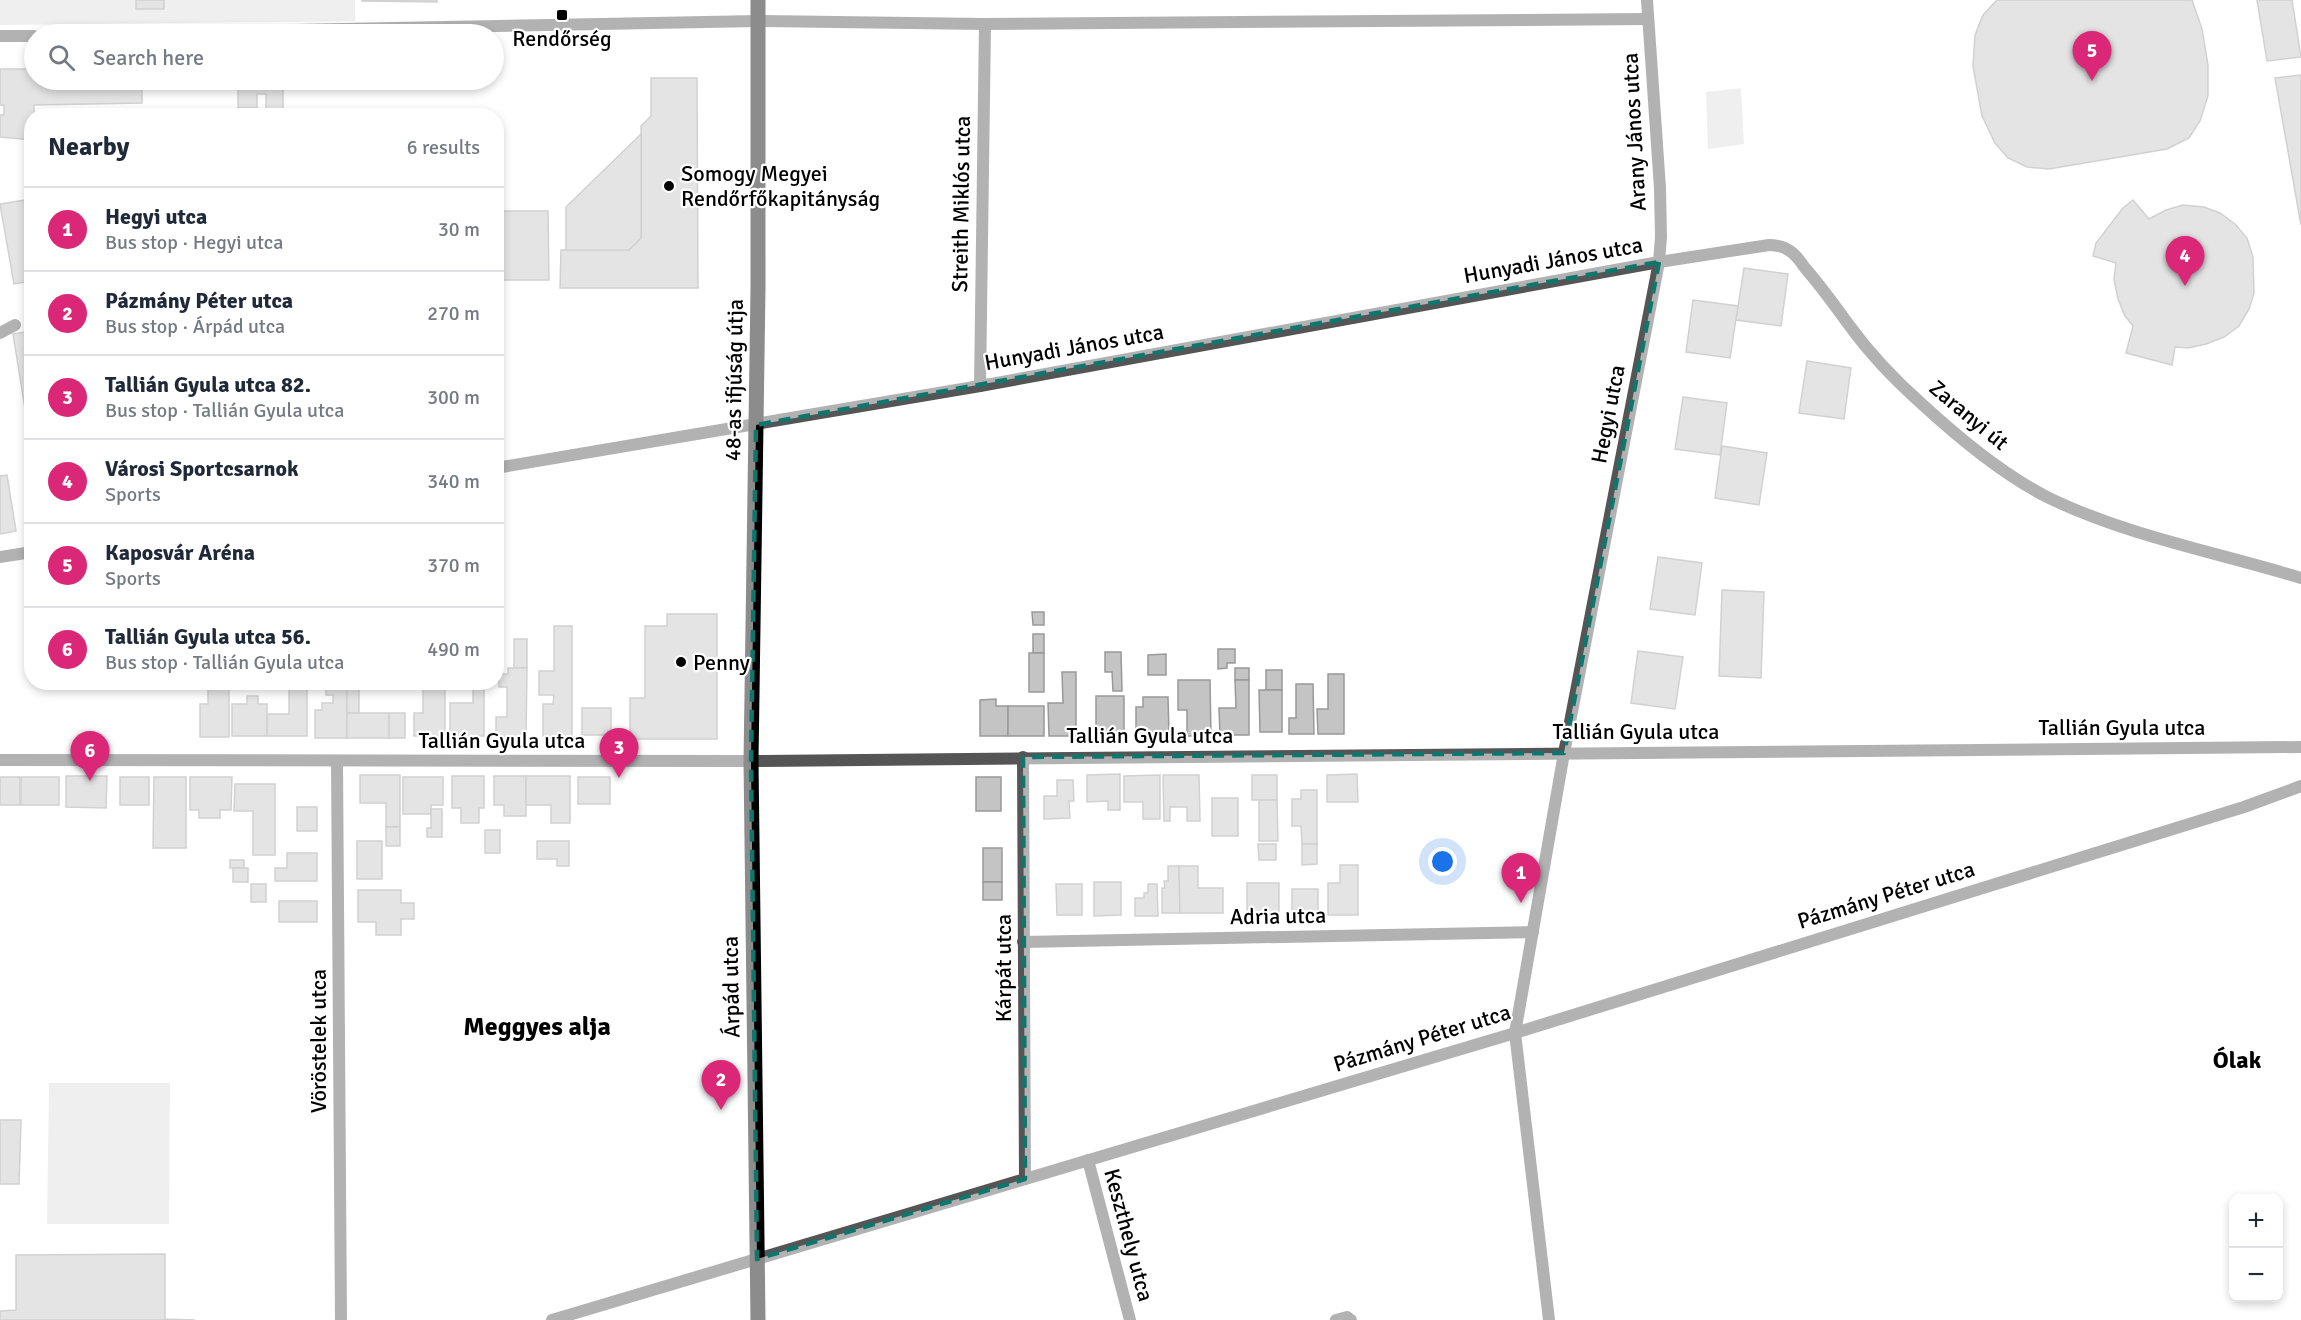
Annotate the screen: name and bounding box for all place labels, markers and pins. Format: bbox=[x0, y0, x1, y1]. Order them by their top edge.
marker: Rendőrség bbox=[555, 8, 569, 22]
place label: Rendőrség bbox=[512, 25, 612, 52]
pin: 5 bbox=[2072, 32, 2112, 81]
place label: Somogy Megyei Rendőrfőkapitányság bbox=[681, 160, 880, 212]
marker: Somogy Megyei Rendőrfőkapitányság bbox=[662, 179, 676, 193]
pin: 4 bbox=[2166, 236, 2204, 286]
place label: Penny bbox=[693, 649, 751, 676]
marker: Penny bbox=[674, 655, 688, 669]
pin: 3 bbox=[600, 728, 638, 778]
pin: 6 bbox=[70, 732, 110, 781]
pin: 1 bbox=[1502, 854, 1540, 903]
pin: 2 bbox=[702, 1060, 740, 1110]

